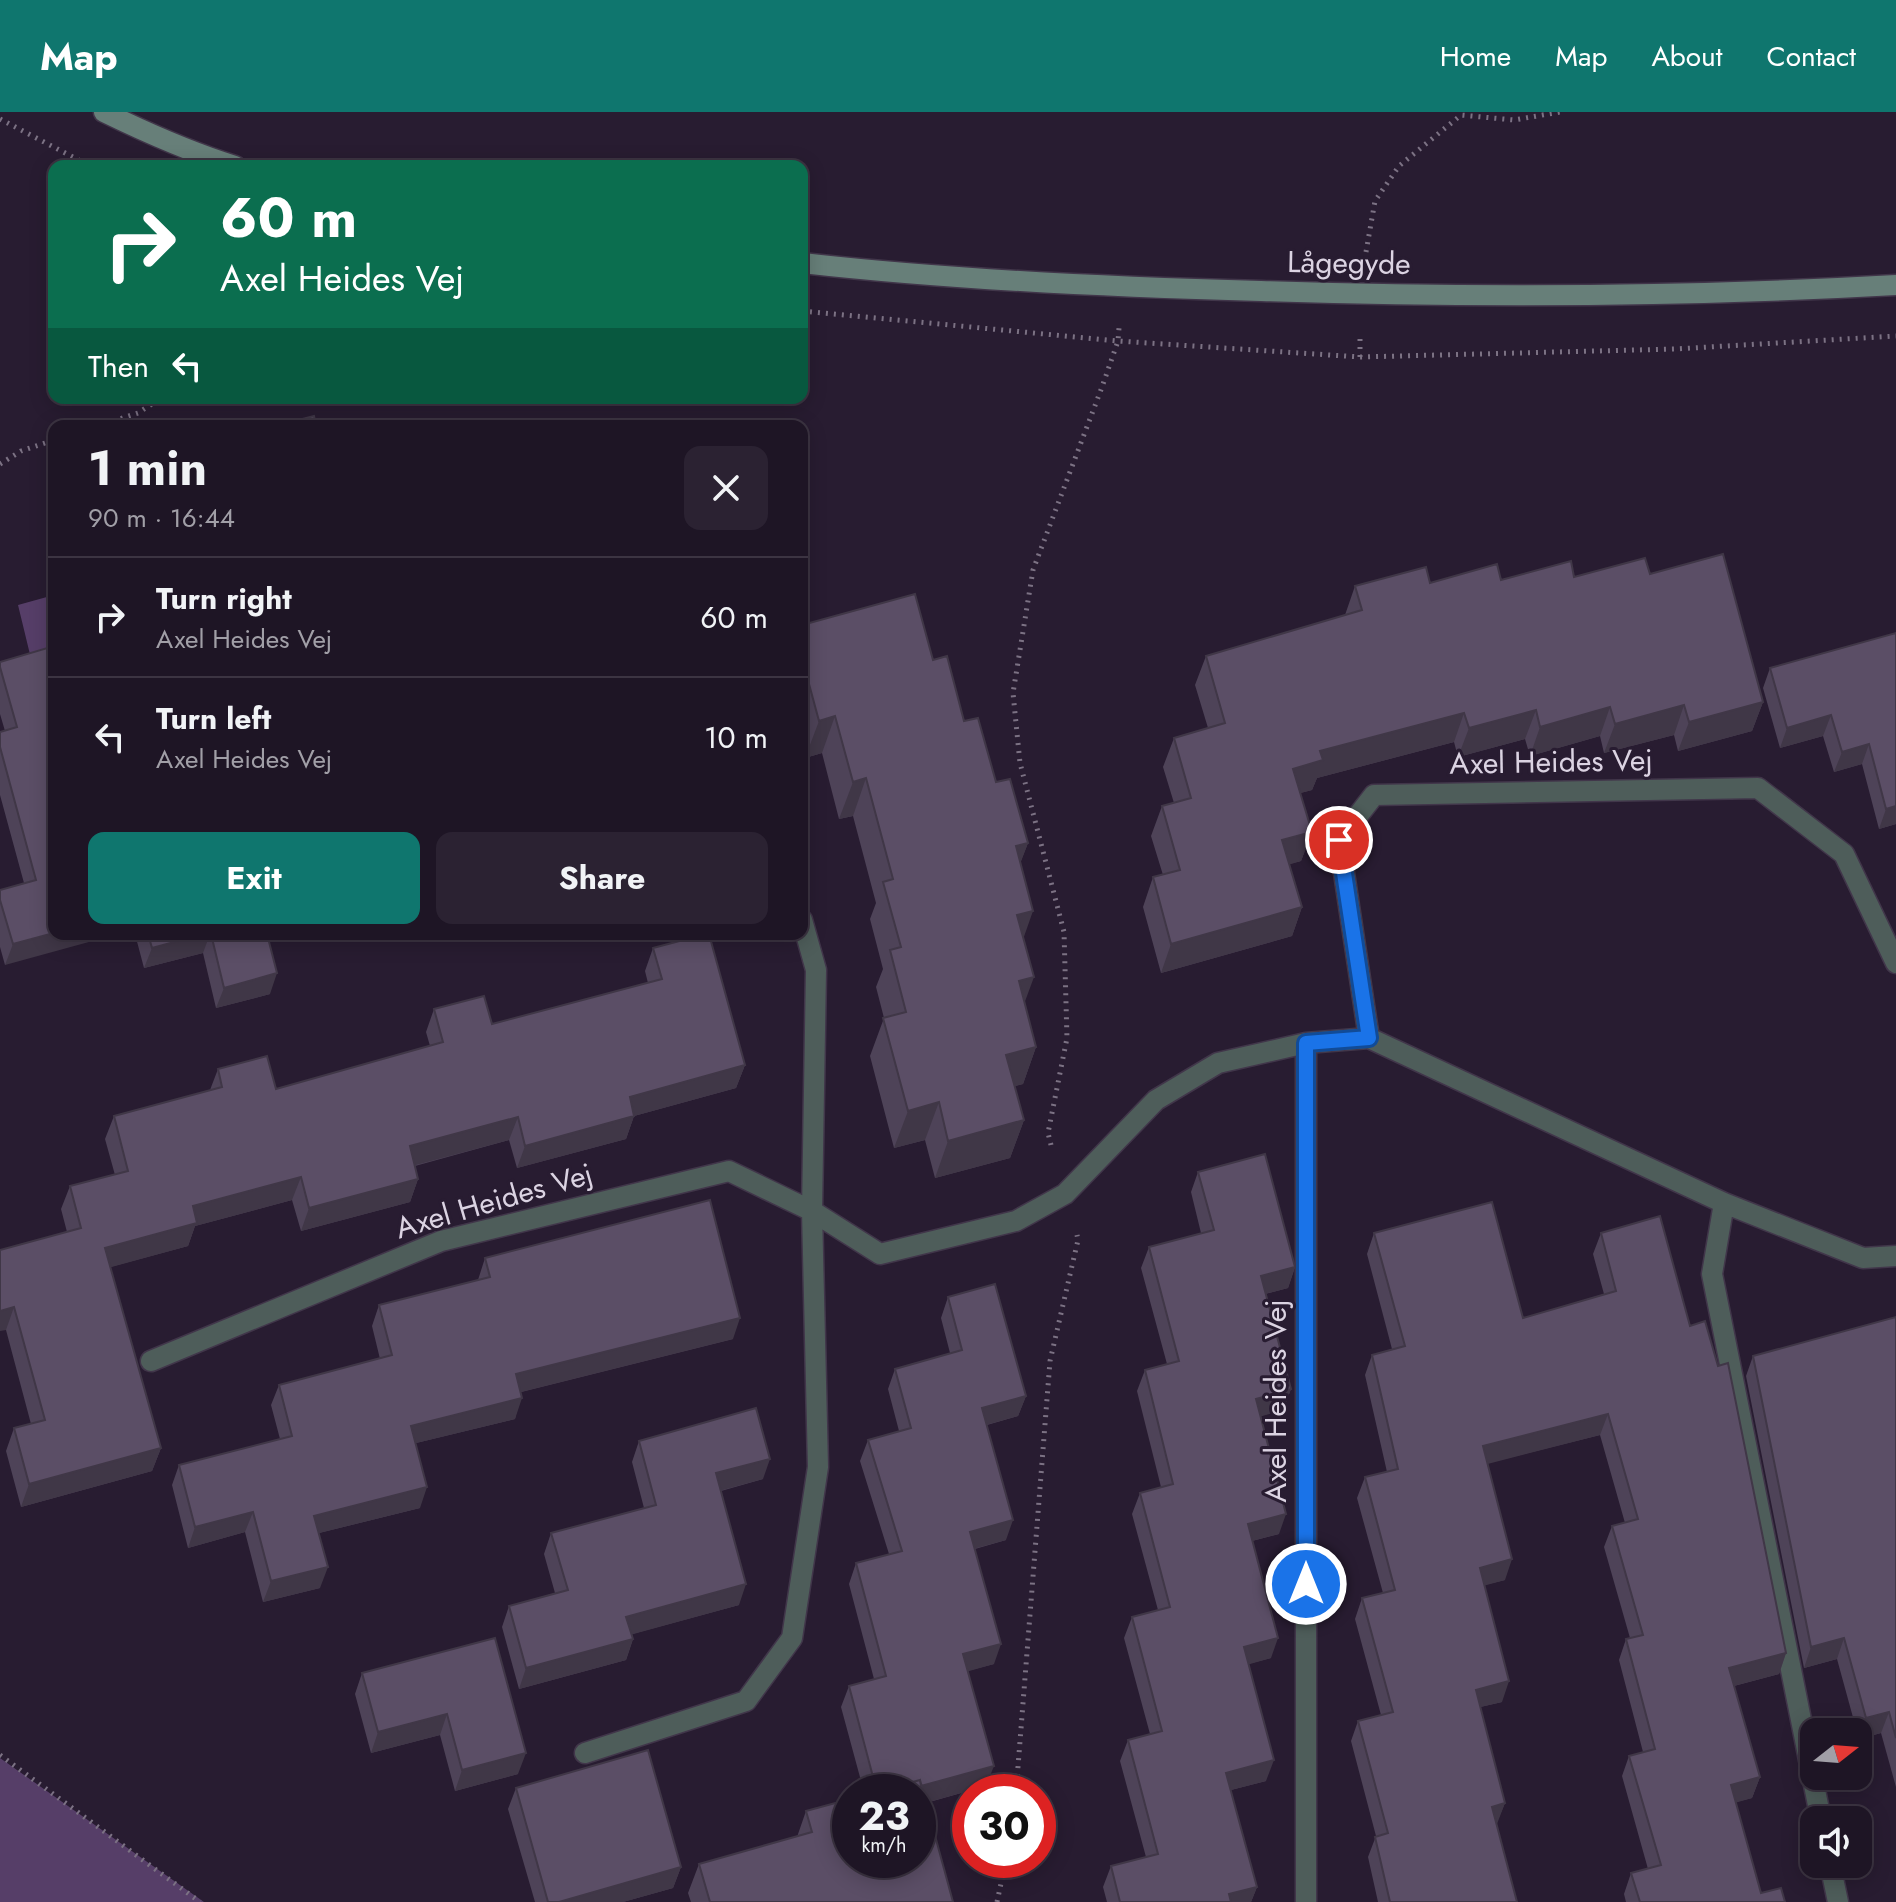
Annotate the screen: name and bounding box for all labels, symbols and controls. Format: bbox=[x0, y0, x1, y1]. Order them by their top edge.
text: Map bbox=[40, 29, 118, 84]
text: Home bbox=[1440, 36, 1511, 77]
text: Map bbox=[1555, 36, 1607, 77]
text: About bbox=[1651, 36, 1723, 77]
text: Contact bbox=[1767, 36, 1856, 77]
text: 60 m bbox=[220, 177, 357, 258]
icon: right bbox=[88, 192, 192, 296]
street label: Lågegyde bbox=[1287, 240, 1411, 285]
text: Axel Heides Vej bbox=[220, 252, 464, 304]
icon: left bbox=[165, 344, 209, 388]
text: Then bbox=[88, 345, 149, 388]
text: 1 min bbox=[88, 434, 207, 503]
button: close bbox=[684, 446, 768, 530]
text: 90 m · 16:44 bbox=[88, 499, 235, 537]
text: Turn right bbox=[156, 577, 292, 620]
icon: right bbox=[88, 595, 132, 639]
text: 60 m bbox=[700, 596, 768, 639]
text: Axel Heides Vej bbox=[156, 620, 332, 658]
text: Turn left bbox=[156, 697, 271, 740]
icon: left bbox=[88, 715, 132, 759]
text: 10 m bbox=[704, 716, 768, 759]
street label: Axel Heides Vej bbox=[1449, 738, 1653, 785]
text: Axel Heides Vej bbox=[156, 740, 332, 778]
pin bbox=[1305, 806, 1373, 874]
icon: arrive bbox=[1317, 818, 1361, 862]
button: Exit bbox=[88, 832, 420, 924]
button: Share bbox=[436, 832, 768, 924]
street label: Axel Heides Vej bbox=[390, 1152, 598, 1249]
street label: Axel Heides Vej bbox=[1254, 1299, 1297, 1503]
position arrow bbox=[1264, 1542, 1348, 1626]
north arrow bbox=[1800, 1718, 1872, 1790]
map controls bbox=[1800, 1718, 1872, 1878]
speed limit sign: 30 bbox=[952, 1774, 1056, 1878]
text: 23 bbox=[858, 1787, 910, 1845]
button: sound bbox=[1800, 1806, 1872, 1878]
text: km/h bbox=[861, 1831, 907, 1860]

